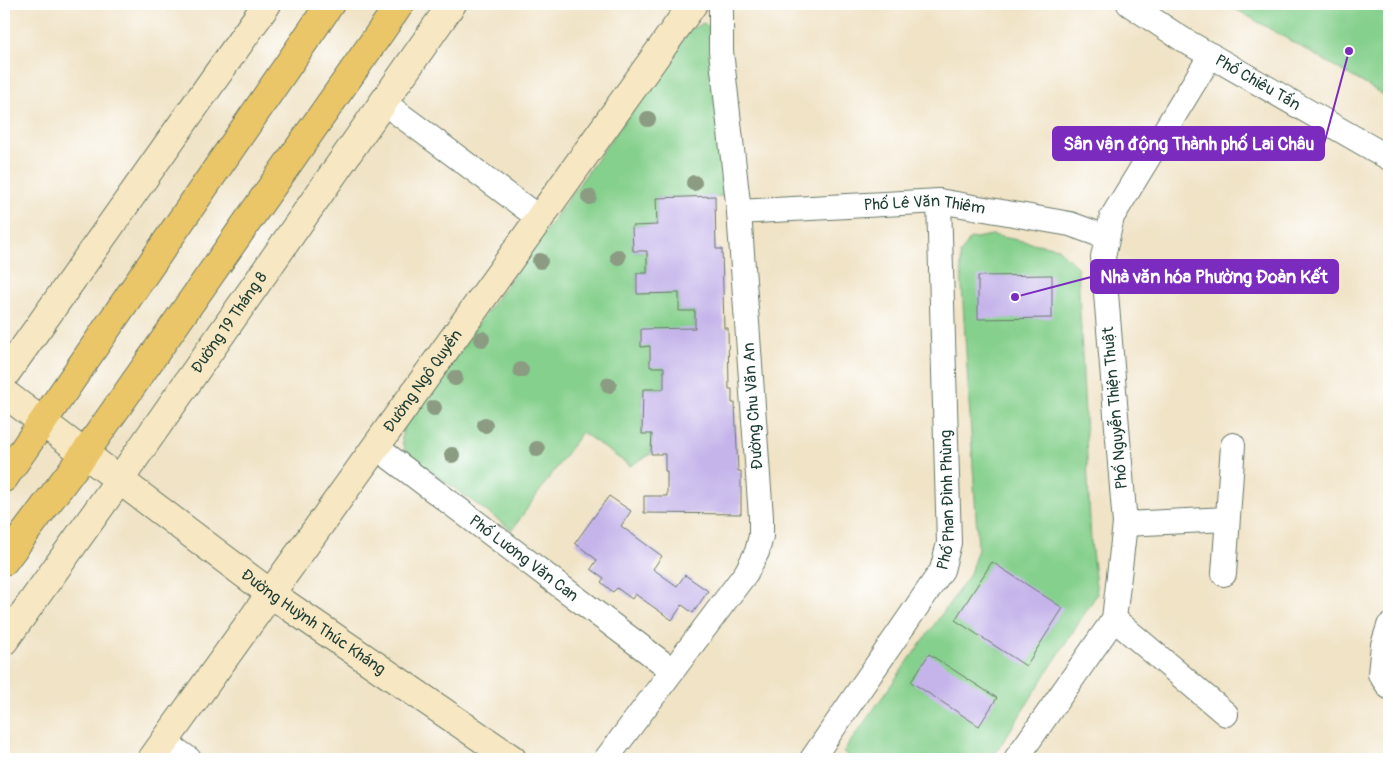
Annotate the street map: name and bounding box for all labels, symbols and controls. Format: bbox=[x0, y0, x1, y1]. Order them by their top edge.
street label: Phố Chiêu Tấn bbox=[1212, 50, 1304, 115]
callout: Sân vận động Thành phố Lai Châu bbox=[1053, 127, 1324, 160]
text: Sân vận động Thành phố Lai Châu bbox=[1064, 133, 1314, 156]
street label: Phố Lê Văn Thiêm bbox=[863, 191, 987, 219]
callout: Nhà văn hóa Phường Đoàn Kết bbox=[1091, 260, 1338, 293]
text: Nhà văn hóa Phường Đoàn Kết bbox=[1100, 266, 1329, 289]
street label: Đường 19 Tháng 8 bbox=[187, 268, 272, 377]
street label: Phố Nguyễn Thiện Thuật bbox=[1098, 325, 1132, 490]
street label: Đường Ngô Quyền bbox=[379, 326, 467, 436]
street label: Đường Chu Văn An bbox=[739, 342, 767, 470]
street label: Phố Phan Đình Phùng bbox=[932, 430, 959, 572]
street label: Phố Lương Văn Can bbox=[465, 511, 582, 606]
street label: Đường Huỳnh Thúc Kháng bbox=[237, 565, 390, 680]

